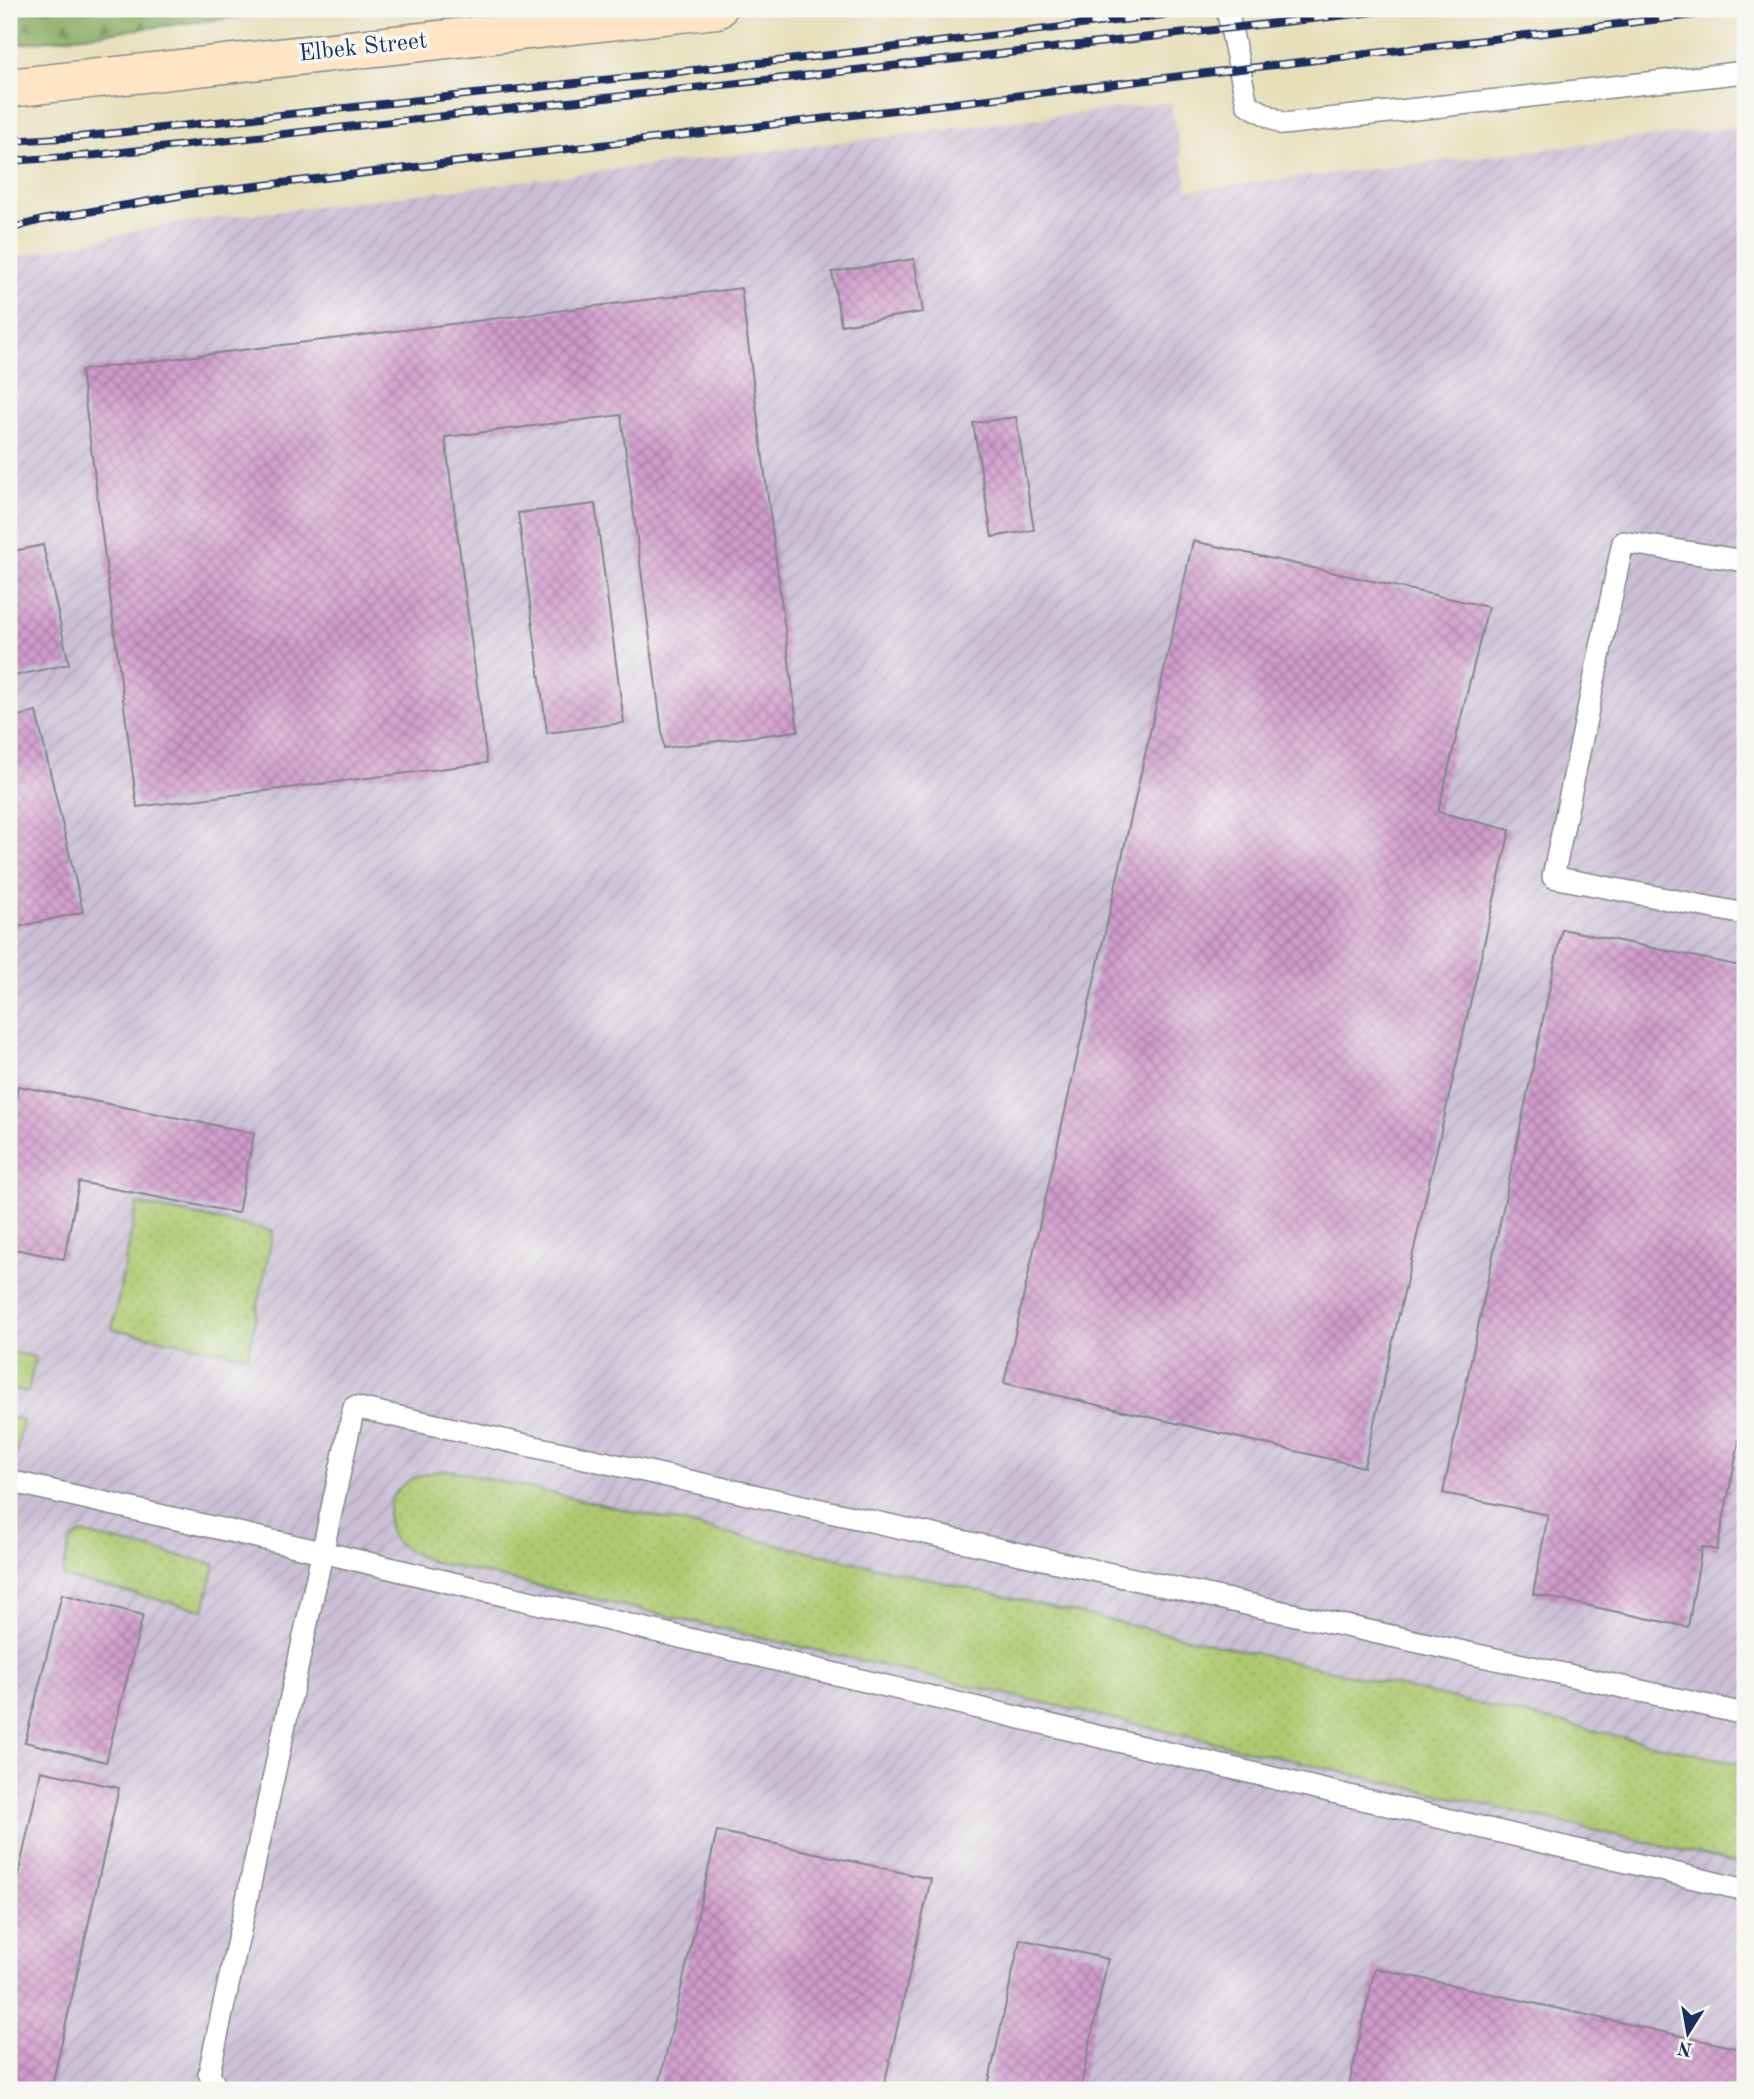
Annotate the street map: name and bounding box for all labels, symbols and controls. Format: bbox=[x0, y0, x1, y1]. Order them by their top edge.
street label: Elbek Street bbox=[298, 29, 428, 67]
north arrow bbox=[1652, 1997, 1722, 2068]
text: N bbox=[1676, 2036, 1694, 2058]

